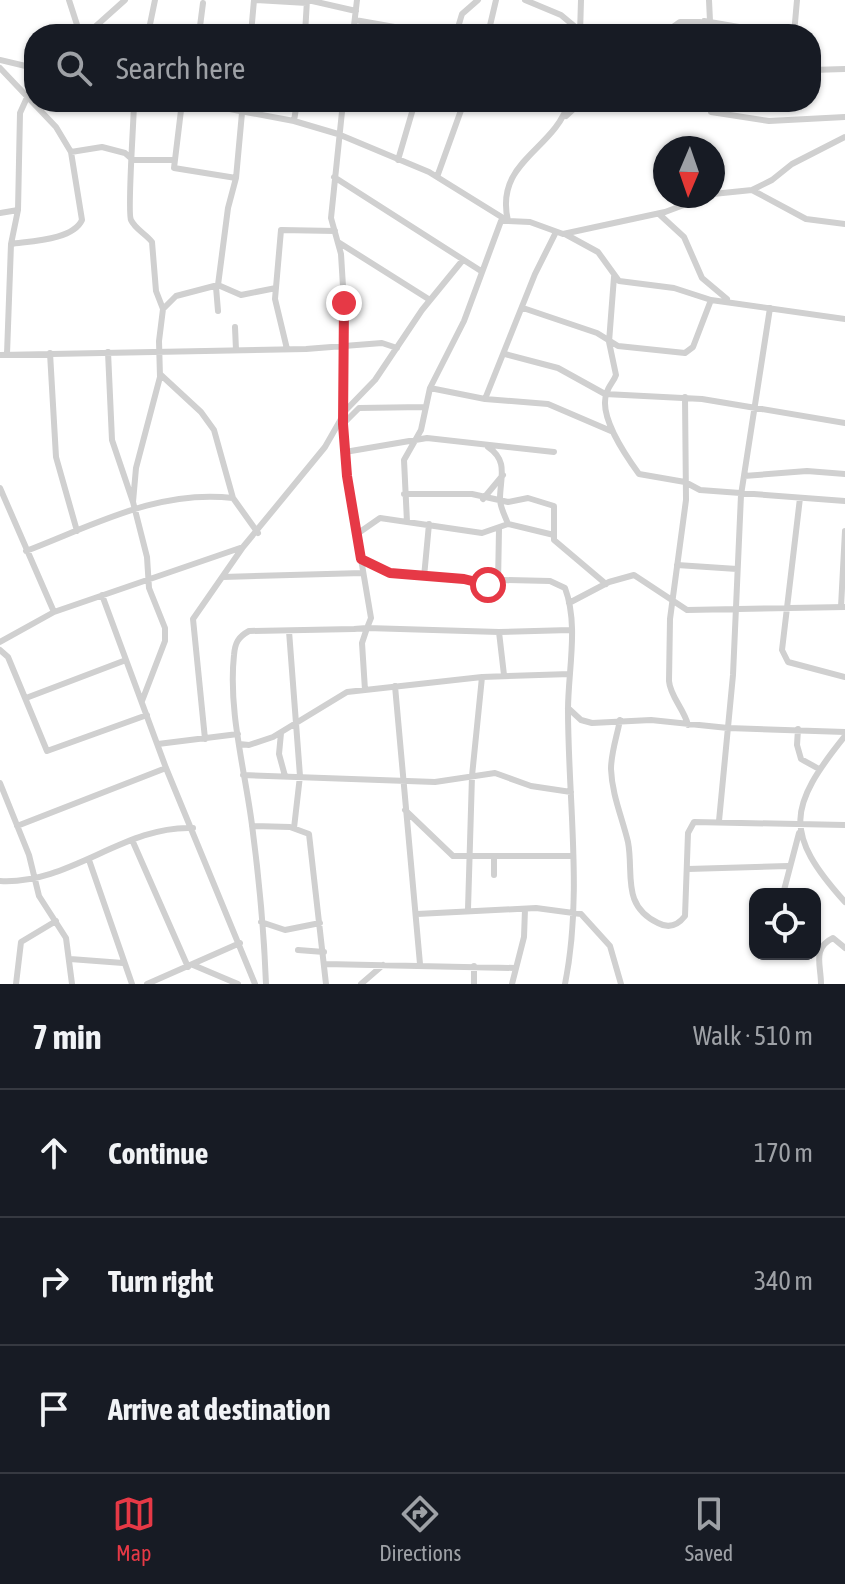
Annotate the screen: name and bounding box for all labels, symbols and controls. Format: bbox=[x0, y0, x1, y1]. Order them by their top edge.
search box bbox=[24, 24, 821, 112]
icon: search bbox=[52, 46, 96, 90]
text: Search here bbox=[116, 51, 245, 85]
north arrow bbox=[653, 136, 725, 208]
route end bbox=[326, 285, 362, 321]
route start bbox=[470, 567, 506, 603]
map controls bbox=[749, 888, 821, 960]
button: locate bbox=[749, 888, 821, 960]
text: 7 min bbox=[32, 1017, 101, 1056]
text: Walk · 510 m bbox=[693, 1021, 813, 1051]
icon: ahead bbox=[32, 1131, 76, 1175]
text: Continue bbox=[108, 1136, 208, 1170]
text: 170 m bbox=[754, 1138, 813, 1168]
icon: right bbox=[32, 1259, 76, 1303]
text: Turn right bbox=[108, 1264, 214, 1298]
text: 340 m bbox=[754, 1266, 813, 1296]
icon: arrive bbox=[32, 1387, 76, 1431]
text: Arrive at destination bbox=[108, 1392, 330, 1426]
tab: Map bbox=[112, 1492, 156, 1566]
tab: Directions bbox=[379, 1492, 461, 1566]
tab: Saved bbox=[685, 1492, 733, 1566]

